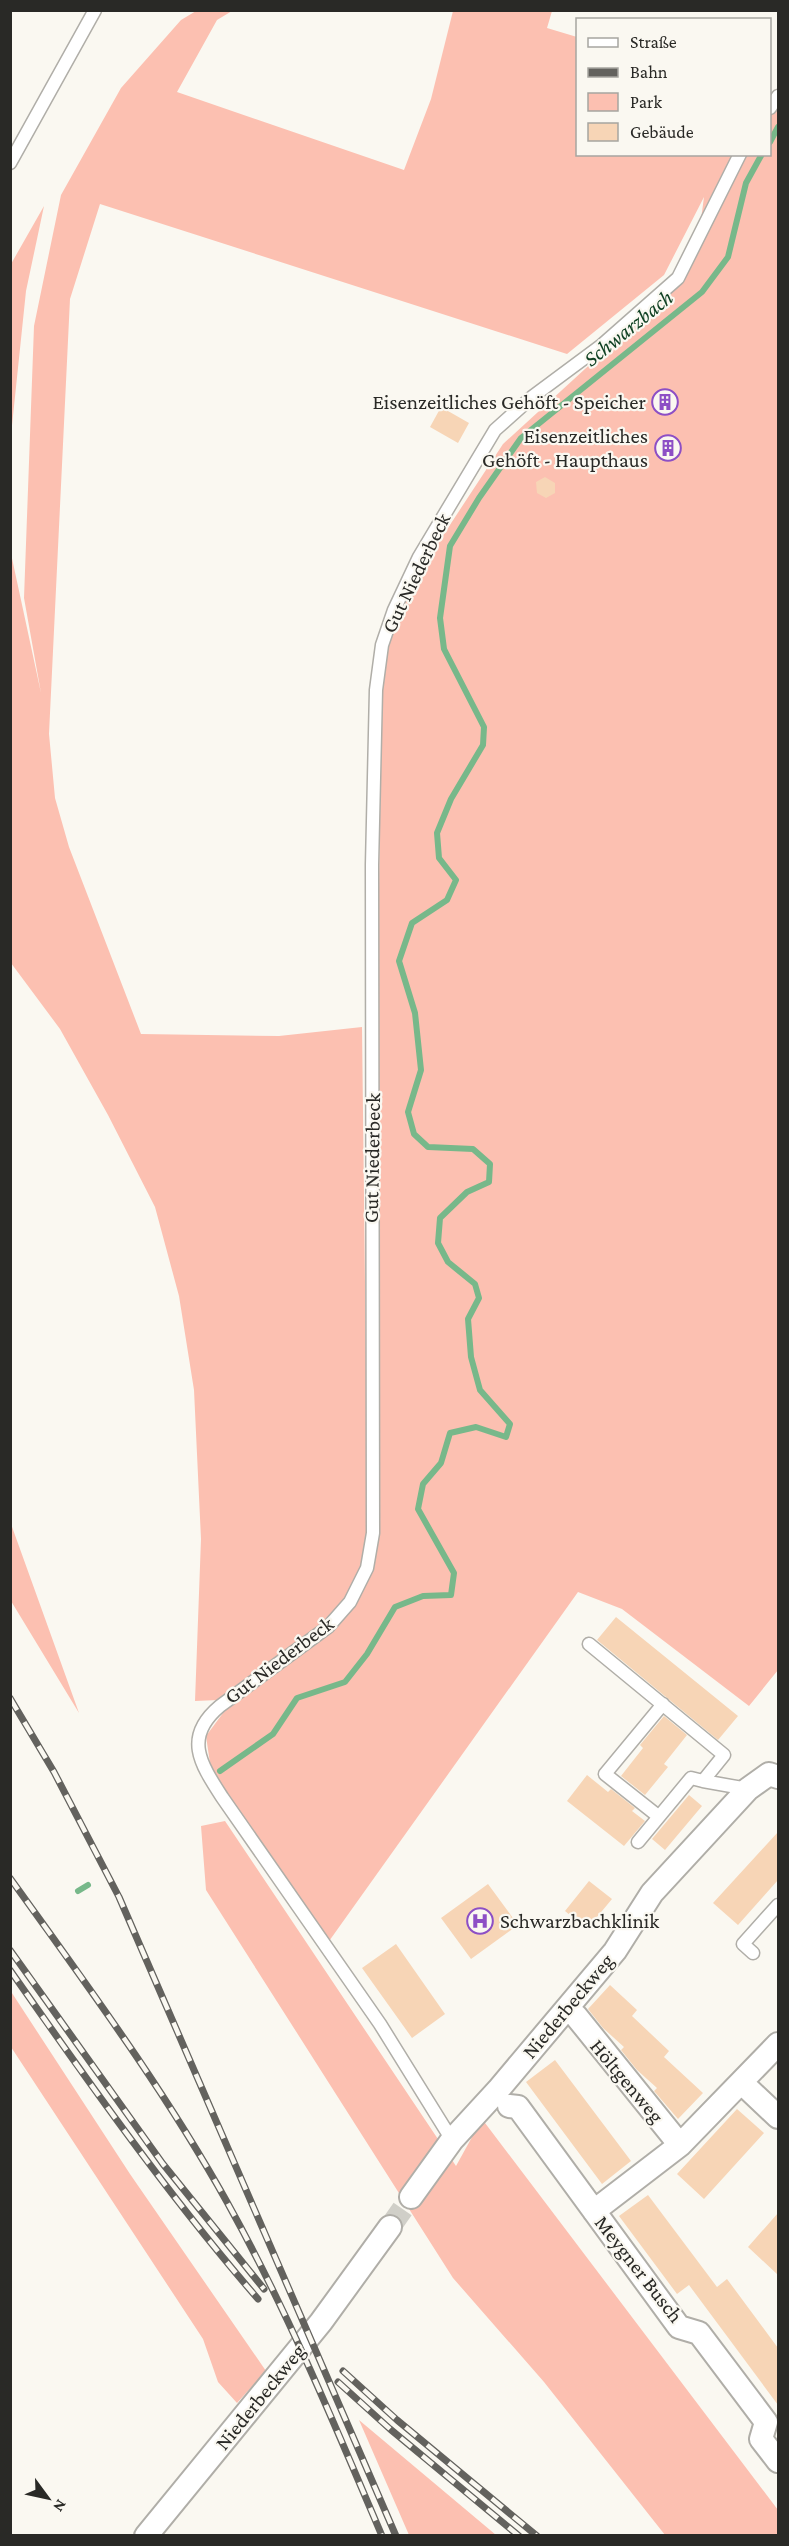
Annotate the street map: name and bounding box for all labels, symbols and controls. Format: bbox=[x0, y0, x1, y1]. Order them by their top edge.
legend bbox=[576, 18, 771, 156]
text: Straße bbox=[630, 32, 677, 52]
text: Bahn bbox=[630, 62, 668, 82]
text: Park bbox=[630, 92, 662, 112]
text: Gebäude bbox=[630, 122, 694, 142]
water label: Schwarzbach bbox=[578, 285, 678, 371]
building icon: Eisenzeitliches Gehöft - Speicher bbox=[650, 387, 680, 417]
place label: Eisenzeitliches Gehöft - Speicher bbox=[372, 390, 647, 414]
place label: Eisenzeitliches Gehöft - Haupthaus bbox=[482, 424, 648, 472]
building icon: Eisenzeitliches Gehöft - Haupthaus bbox=[653, 433, 683, 463]
street label: Gut Niederbeck bbox=[377, 509, 455, 637]
street label: Gut Niederbeck bbox=[359, 1093, 385, 1223]
street label: Gut Niederbeck bbox=[220, 1611, 338, 1709]
hospital icon: Schwarzbachklinik bbox=[465, 1906, 495, 1936]
place label: Schwarzbachklinik bbox=[500, 1909, 659, 1933]
street label: Niederbeckweg bbox=[517, 1949, 619, 2063]
street label: Höltgenweg bbox=[585, 2034, 669, 2128]
street label: Meygner Busch bbox=[590, 2211, 688, 2327]
street label: Niederbeckweg bbox=[210, 2339, 310, 2455]
north arrow bbox=[18, 2468, 78, 2528]
text: N bbox=[50, 2497, 70, 2515]

